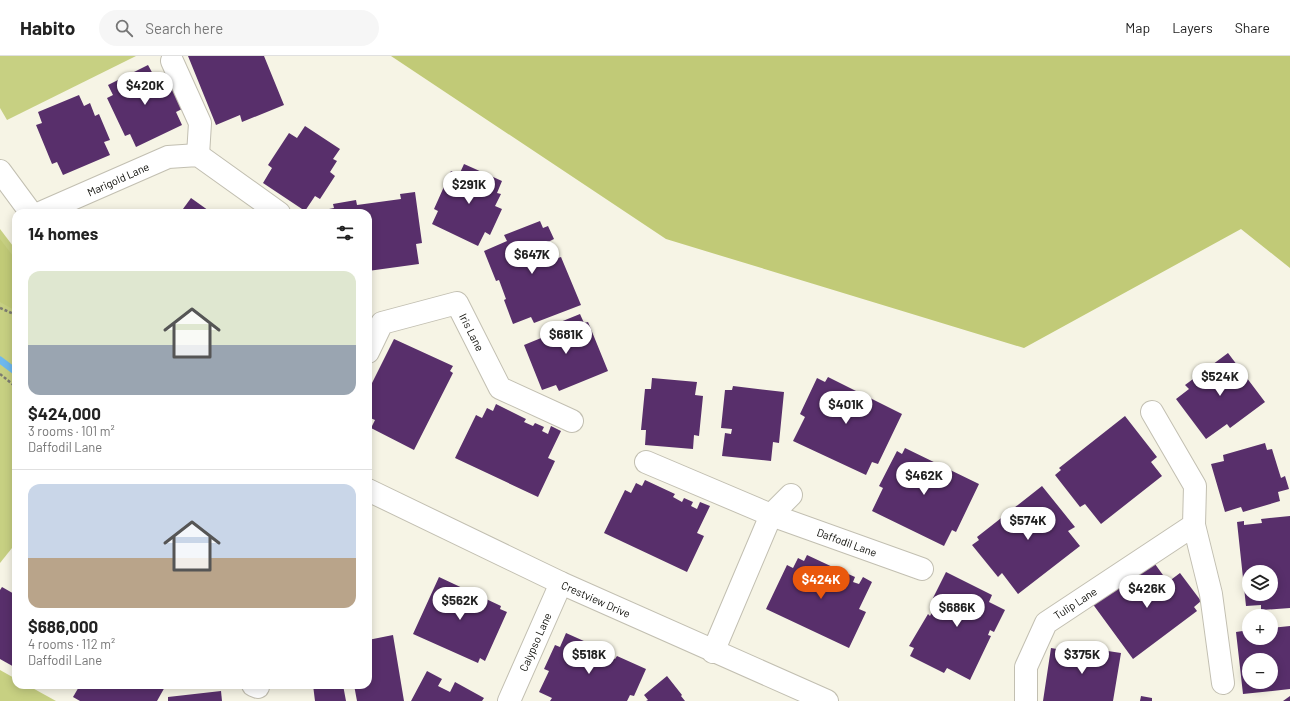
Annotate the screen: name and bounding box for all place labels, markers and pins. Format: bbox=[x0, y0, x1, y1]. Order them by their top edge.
pin: $420K bbox=[117, 72, 173, 106]
pin: $291K bbox=[441, 171, 497, 205]
pin: $647K bbox=[504, 241, 560, 275]
pin: $681K bbox=[538, 321, 594, 355]
pin: $524K bbox=[1192, 363, 1248, 397]
pin: $401K bbox=[818, 391, 874, 425]
pin: $462K bbox=[896, 462, 952, 496]
pin: $574K bbox=[1000, 507, 1056, 541]
pin: $424K bbox=[793, 566, 849, 600]
pin: $426K bbox=[1119, 575, 1175, 609]
pin: $562K bbox=[432, 587, 488, 621]
pin: $686K bbox=[929, 594, 985, 628]
pin: $518K bbox=[561, 641, 617, 675]
pin: $375K bbox=[1054, 641, 1110, 675]

